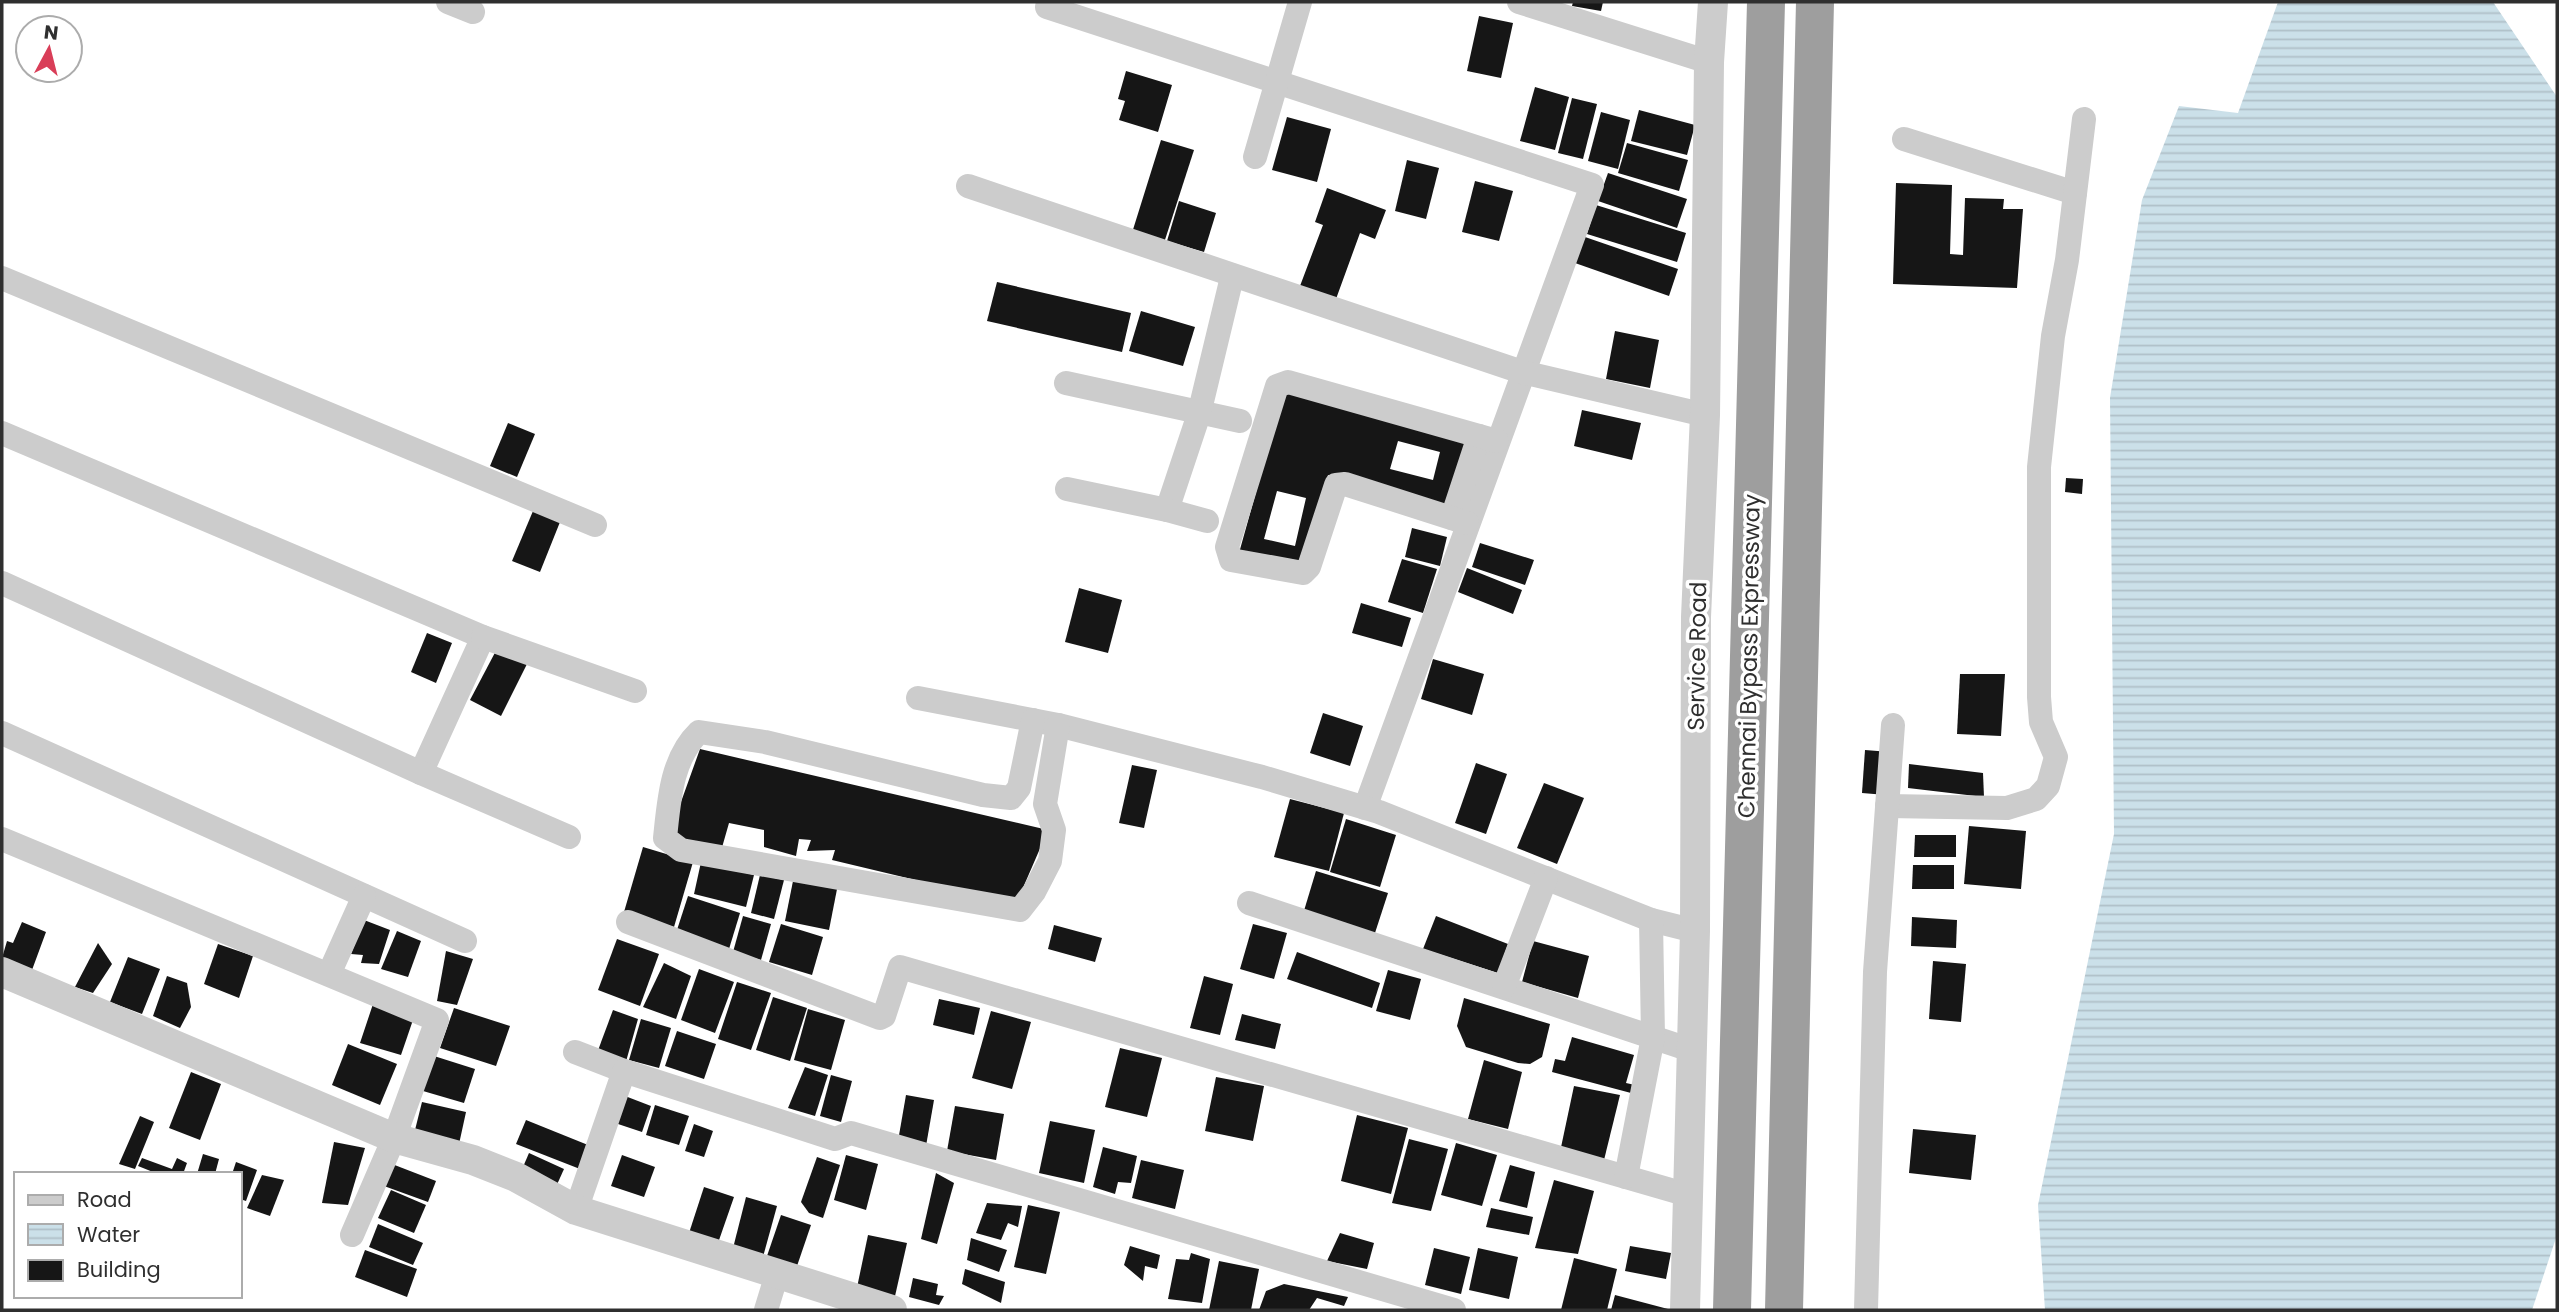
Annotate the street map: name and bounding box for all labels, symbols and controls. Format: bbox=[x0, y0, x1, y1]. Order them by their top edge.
north arrow bbox=[14, 14, 84, 84]
text: N bbox=[42, 18, 60, 47]
street label: Chennai Bypass Expressway bbox=[1730, 494, 1768, 818]
street label: Service Road bbox=[1680, 581, 1714, 731]
legend bbox=[14, 1172, 242, 1298]
text: Road bbox=[77, 1185, 132, 1214]
text: Water bbox=[77, 1220, 140, 1249]
text: Building bbox=[77, 1255, 161, 1284]

